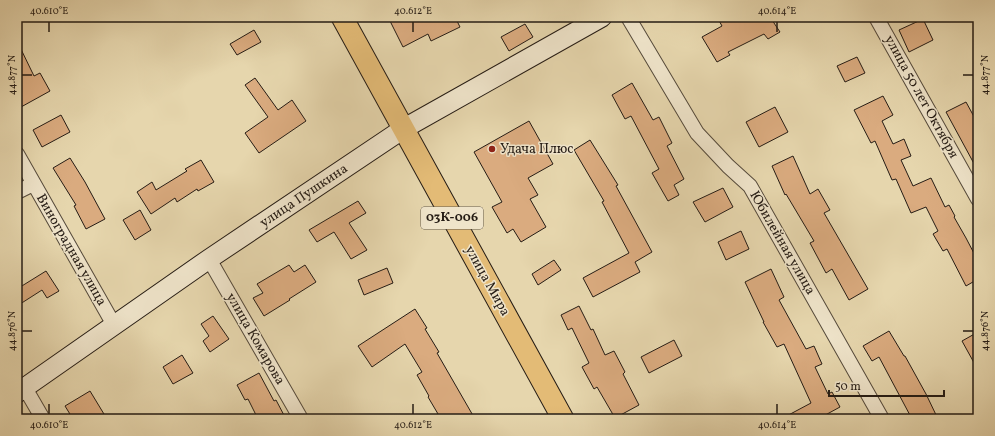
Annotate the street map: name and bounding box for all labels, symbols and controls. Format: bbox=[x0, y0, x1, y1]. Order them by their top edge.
text: 40.610°E bbox=[30, 4, 68, 18]
text: 40.612°E bbox=[394, 4, 432, 18]
text: 40.614°E bbox=[758, 4, 796, 18]
street label: улица 50 лет Октября bbox=[879, 32, 963, 162]
text: 44.877°N bbox=[5, 54, 19, 95]
text: 44.877°N bbox=[978, 54, 992, 95]
place label: Удача Плюс bbox=[500, 140, 574, 159]
marker: Удача Плюс bbox=[487, 144, 497, 154]
street label: улица Пушкина bbox=[256, 159, 352, 233]
street label: Юбилейная улица bbox=[744, 188, 820, 298]
street label: Виноградная улица bbox=[31, 191, 111, 310]
road number: 03К-006 bbox=[421, 207, 483, 229]
street label: улица Мира bbox=[460, 242, 514, 320]
street label: улица Комарова bbox=[221, 289, 289, 389]
text: 44.876°N bbox=[5, 310, 19, 351]
text: 44.876°N bbox=[978, 310, 992, 351]
scale bar bbox=[829, 372, 944, 398]
text: 50 m bbox=[835, 379, 861, 395]
text: 40.610°E bbox=[30, 418, 68, 432]
text: 40.612°E bbox=[394, 418, 432, 432]
text: 40.614°E bbox=[758, 418, 796, 432]

